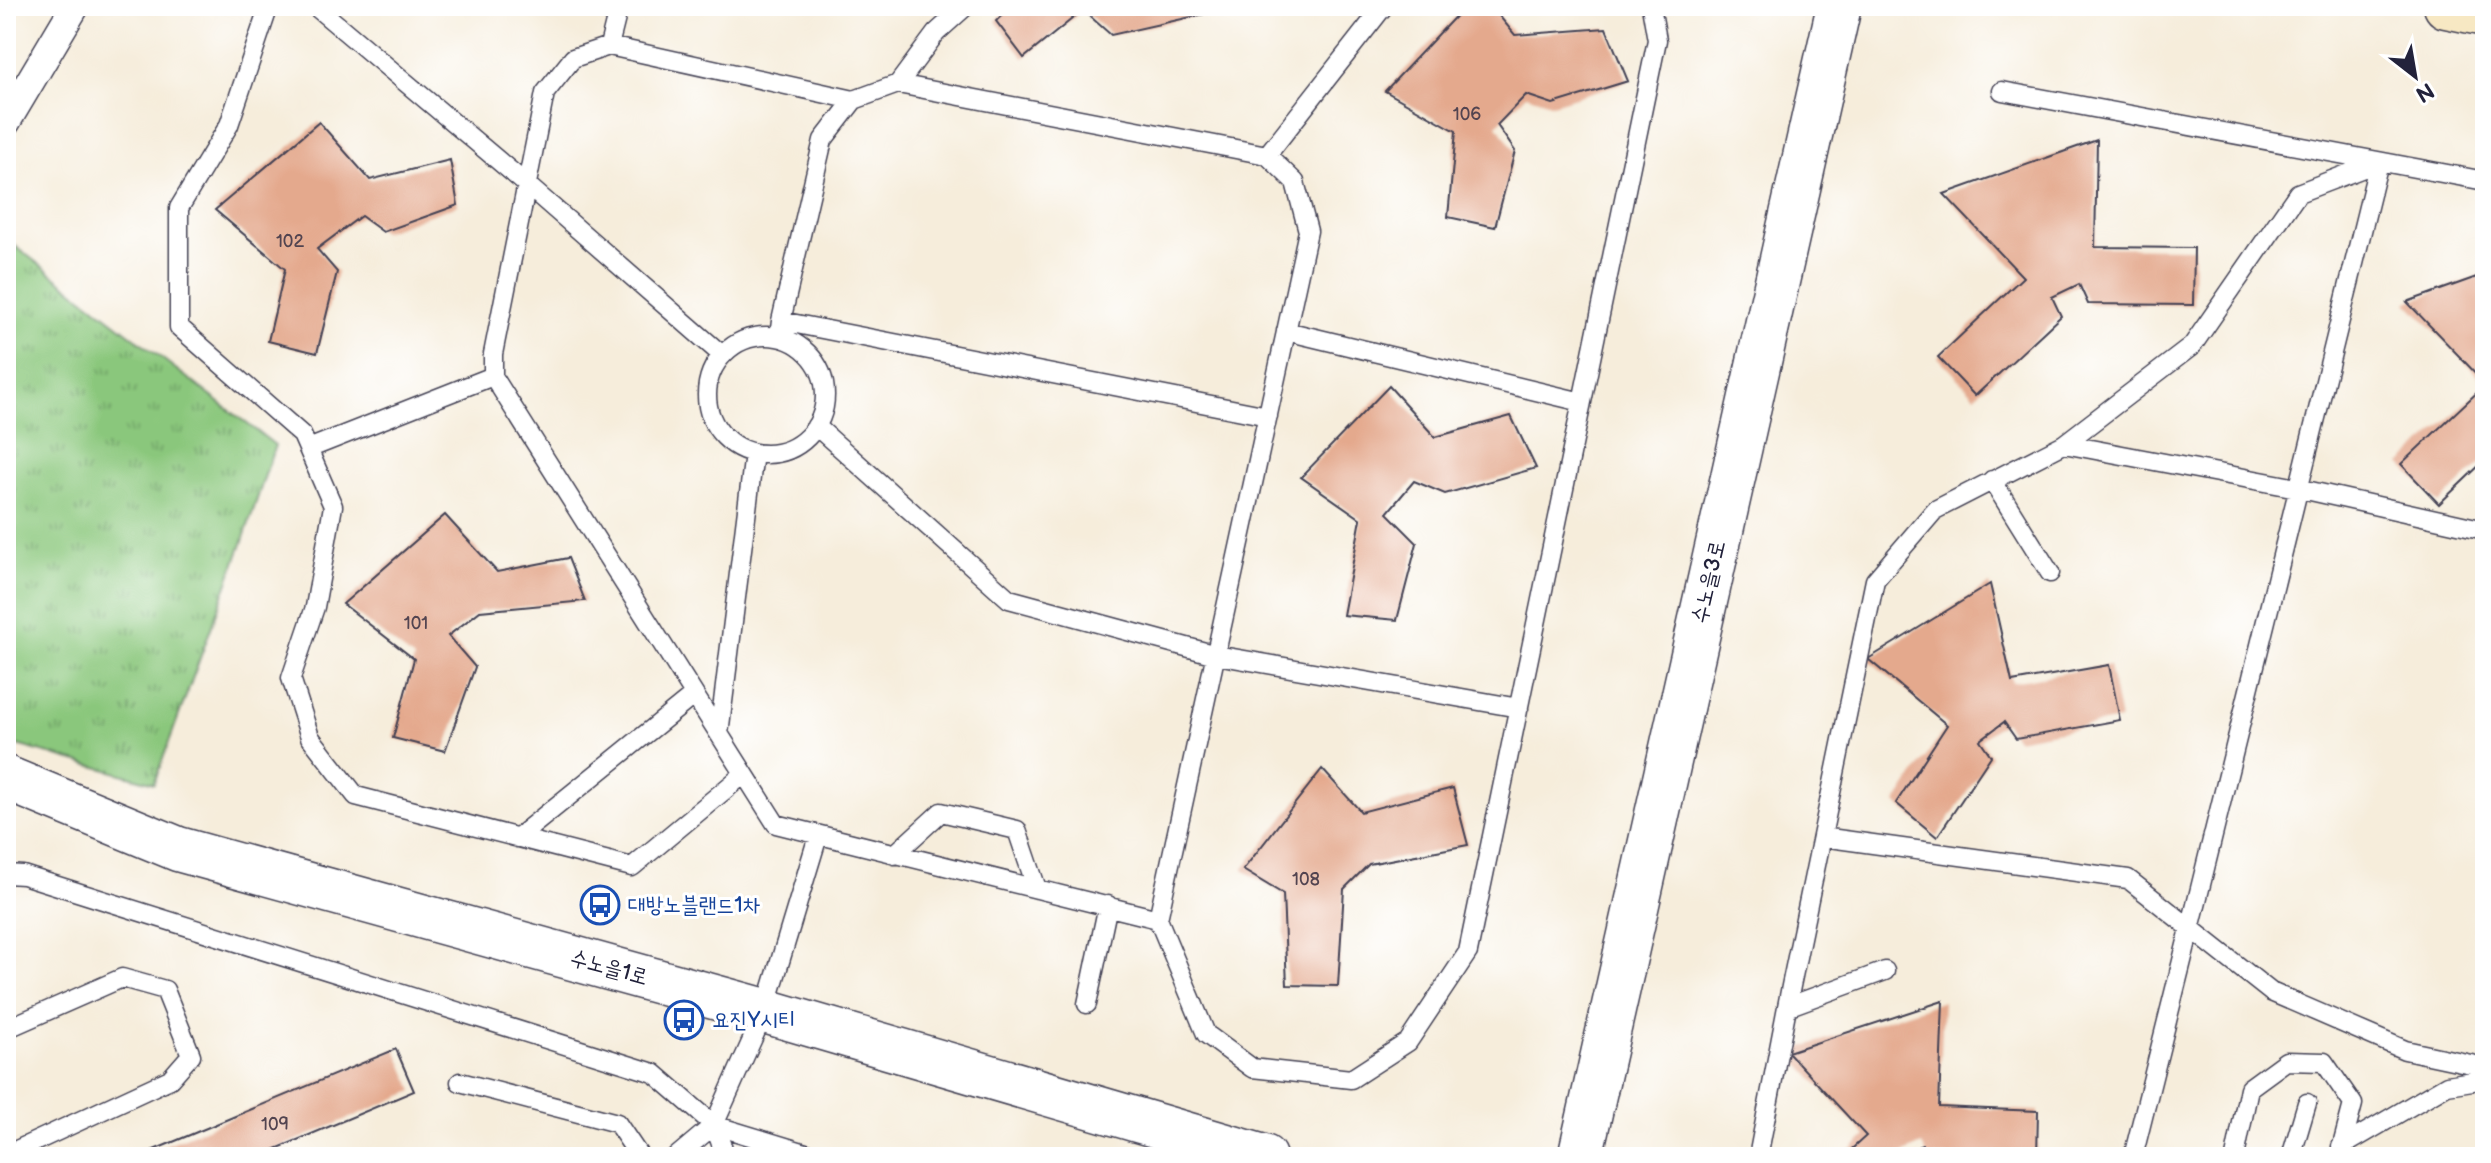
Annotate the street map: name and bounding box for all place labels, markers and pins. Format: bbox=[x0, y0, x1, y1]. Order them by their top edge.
bus stop icon: 대방노블랜드1차 bbox=[579, 884, 621, 926]
place label: 대방노블랜드1차 bbox=[628, 892, 760, 919]
bus stop icon: 요진Y시티 bbox=[663, 999, 705, 1041]
place label: 요진Y시티 bbox=[712, 1007, 796, 1034]

